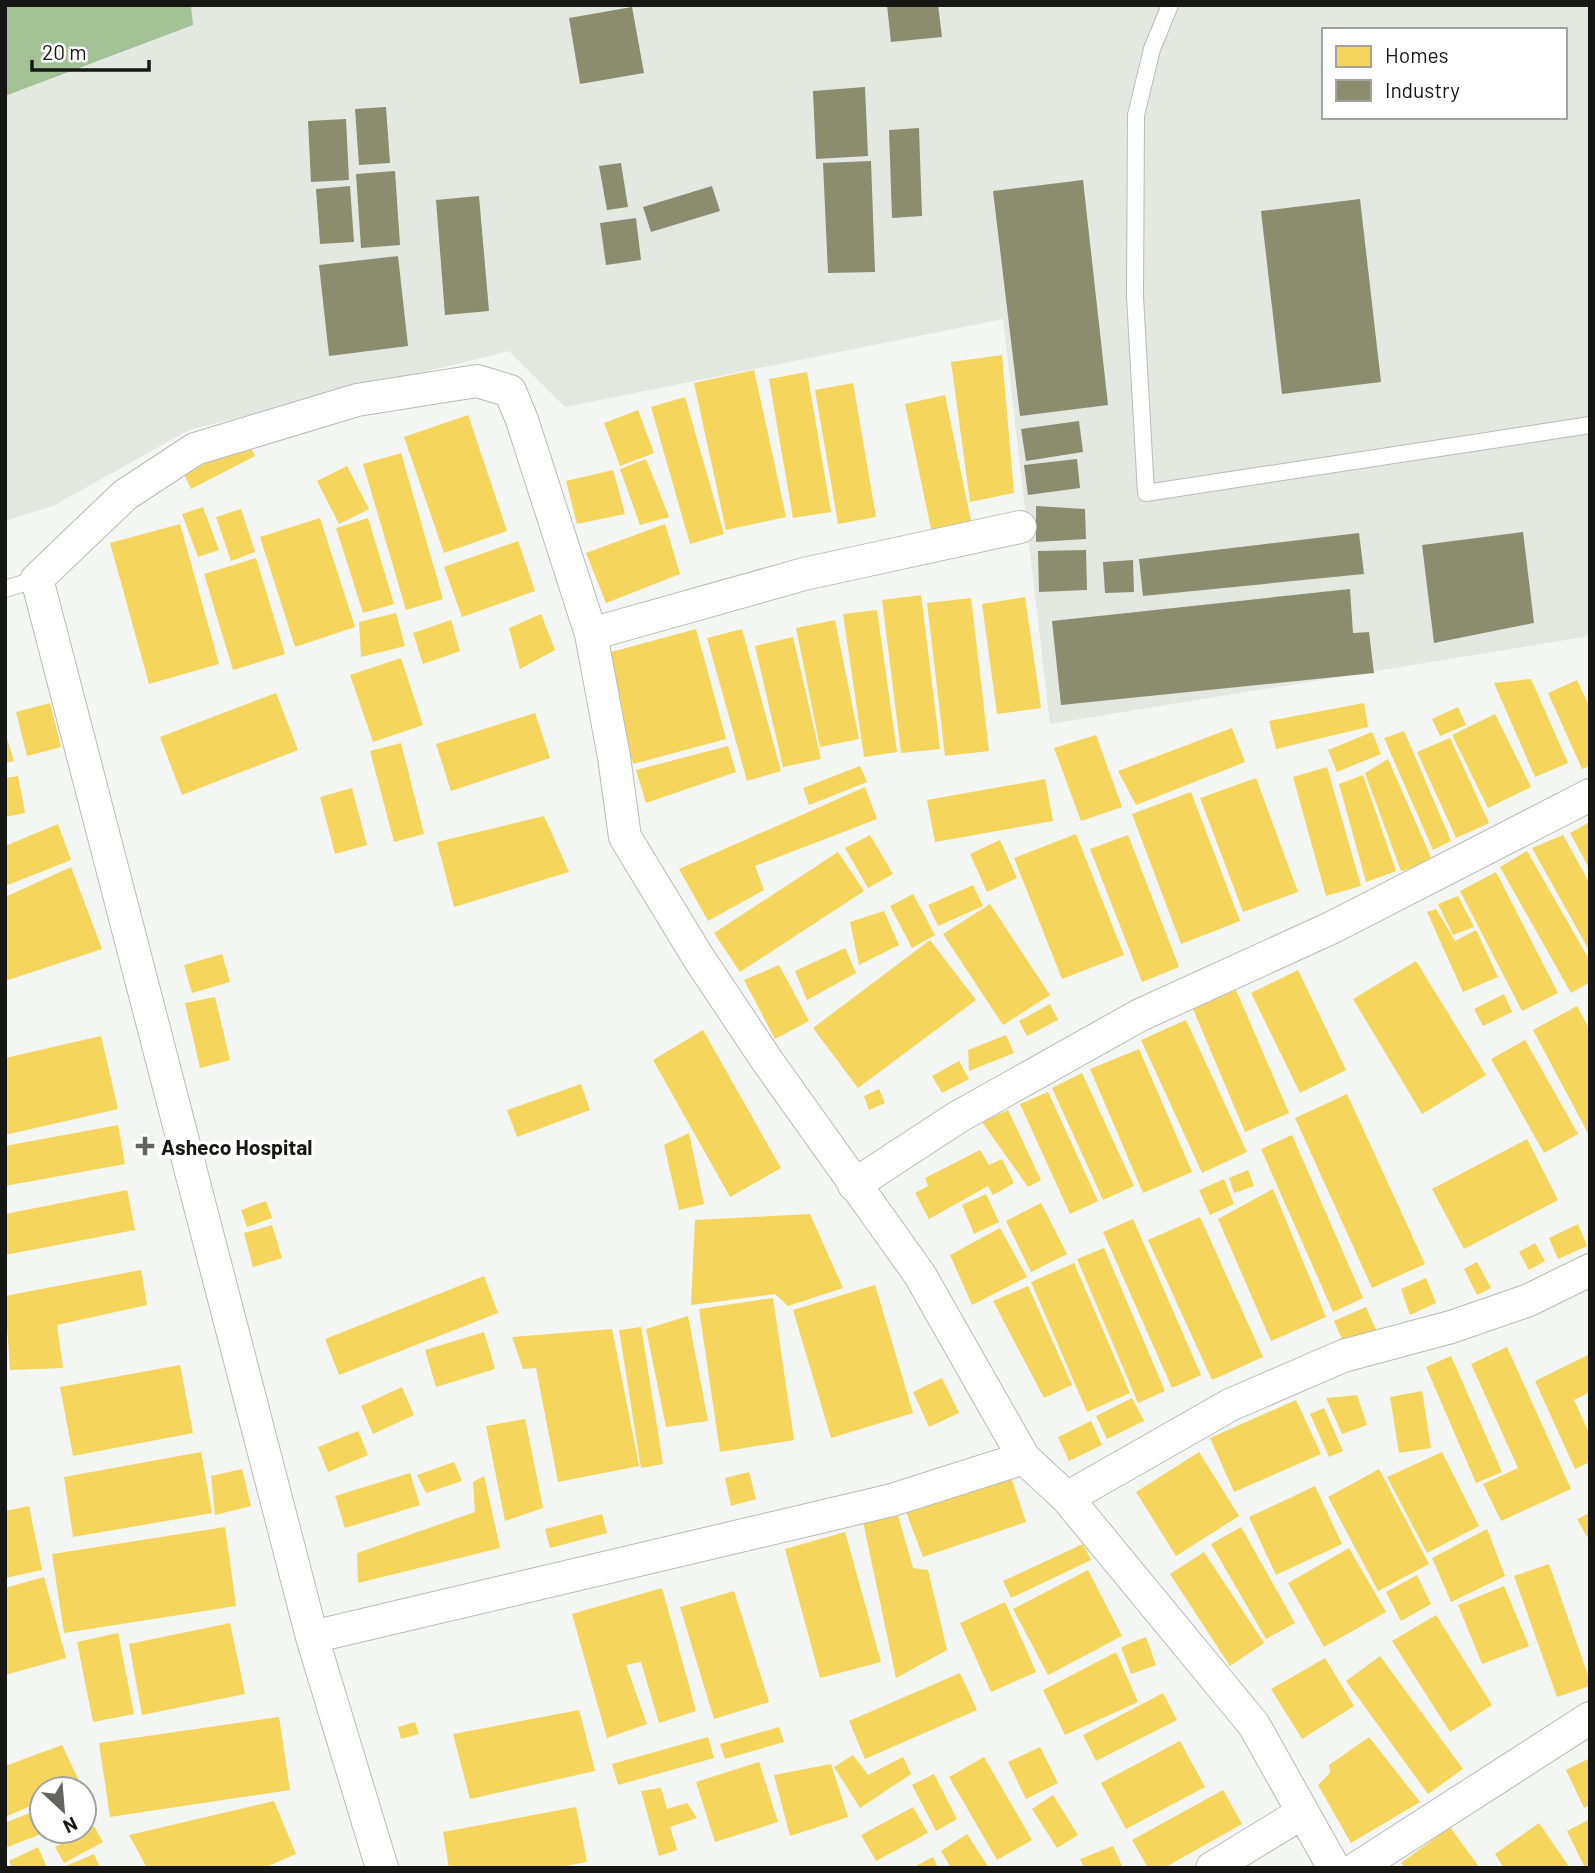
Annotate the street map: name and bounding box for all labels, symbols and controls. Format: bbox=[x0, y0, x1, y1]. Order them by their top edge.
scale bar bbox=[32, 28, 149, 72]
legend bbox=[1322, 28, 1567, 119]
text: 20 m bbox=[42, 39, 87, 64]
text: Homes bbox=[1385, 42, 1449, 67]
text: Industry bbox=[1385, 77, 1460, 102]
place label: Asheco Hospital bbox=[161, 1134, 312, 1159]
marker: Asheco Hospital bbox=[135, 1136, 155, 1156]
north arrow bbox=[28, 1775, 98, 1845]
text: N bbox=[60, 1813, 81, 1839]

